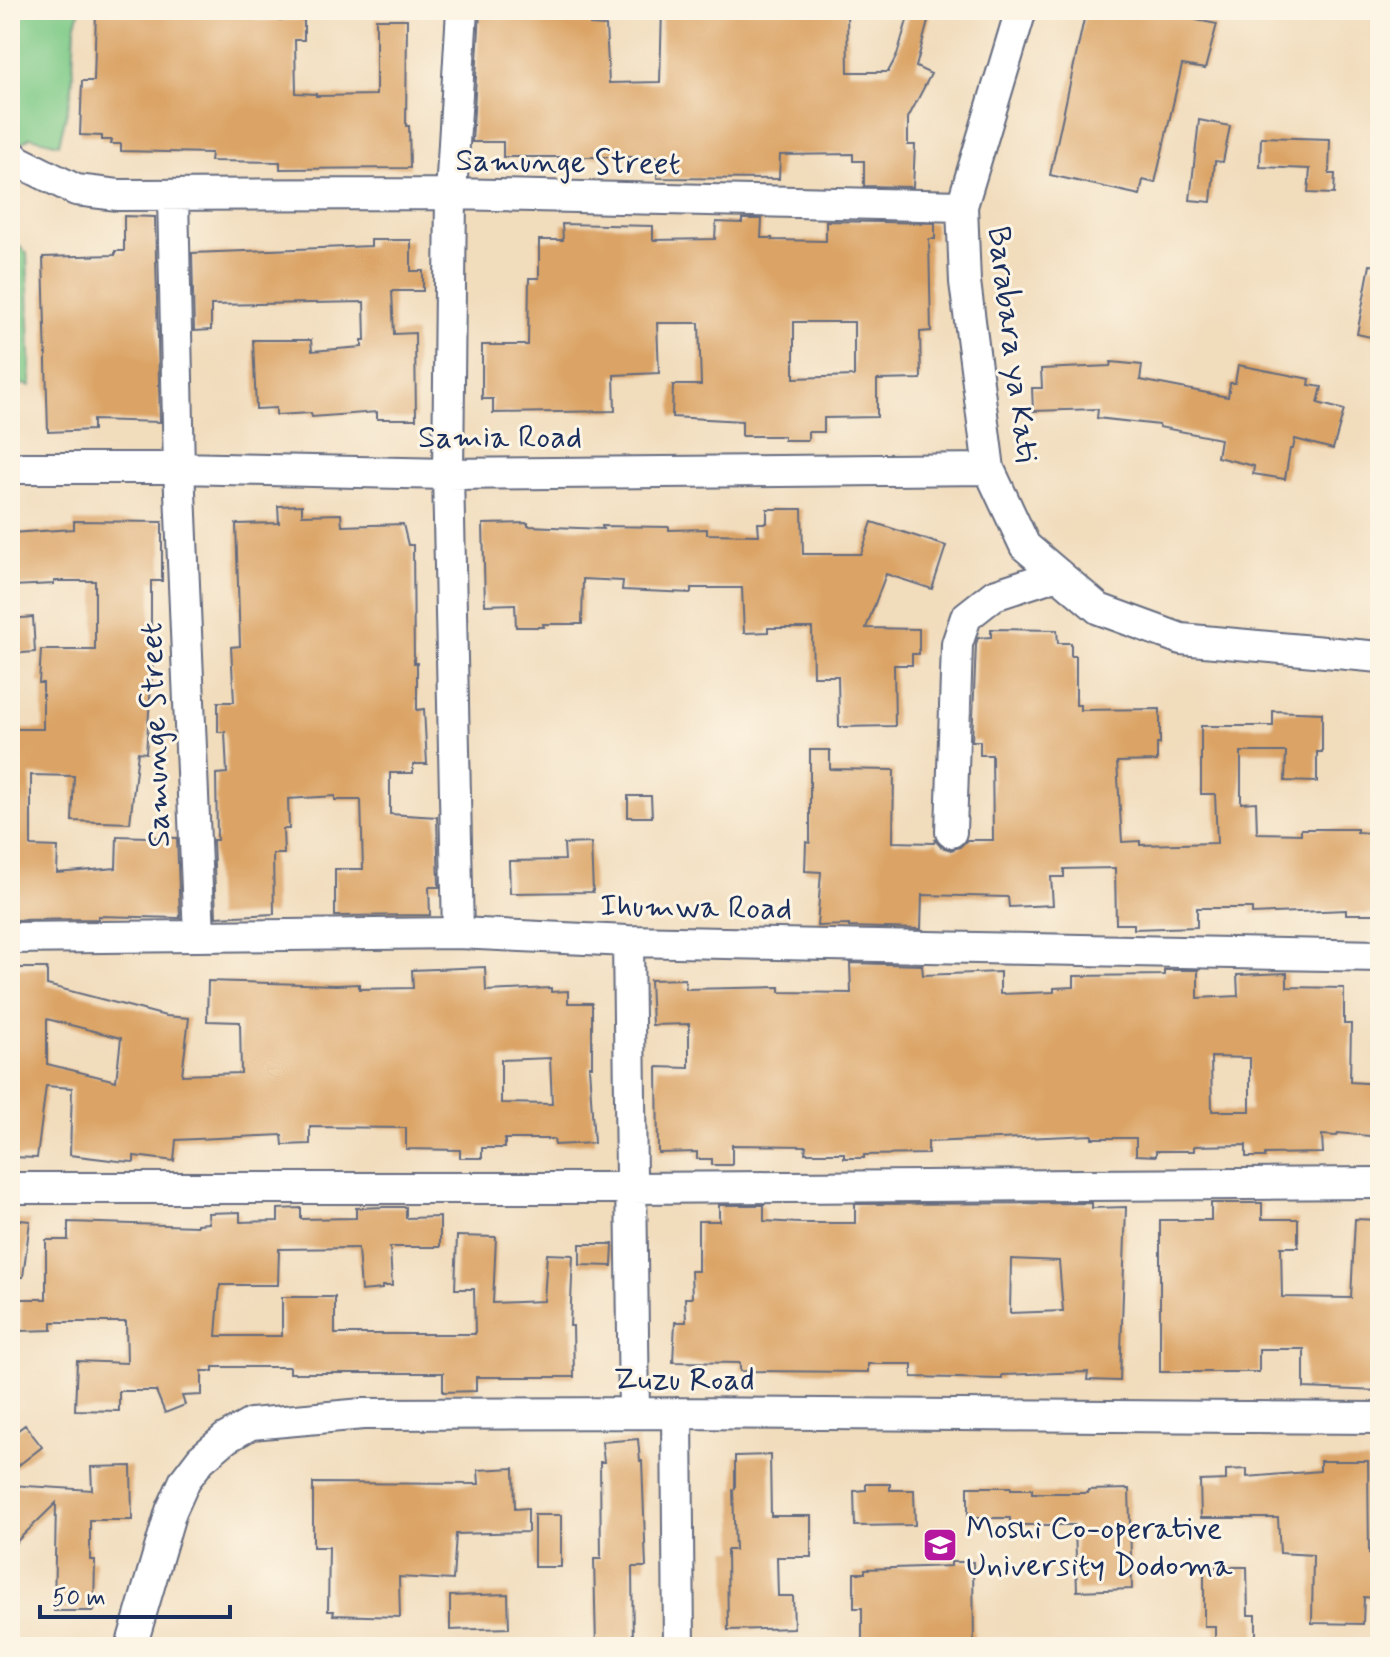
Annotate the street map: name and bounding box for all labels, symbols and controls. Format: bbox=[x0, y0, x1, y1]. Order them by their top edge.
street label: Samunge Street bbox=[455, 140, 681, 186]
street label: Barabara ya Kati bbox=[977, 224, 1047, 465]
street label: Samia Road bbox=[418, 417, 582, 459]
street label: Samunge Street bbox=[131, 622, 181, 848]
street label: Ihumwa Road bbox=[600, 885, 792, 931]
street label: Zuzu Road bbox=[613, 1359, 755, 1401]
place label: Moshi Co-operative University Dodoma bbox=[966, 1508, 1233, 1587]
school or university icon: Moshi Co-operative University Dodoma bbox=[921, 1526, 959, 1564]
scale bar bbox=[40, 1569, 230, 1619]
text: 50 m bbox=[52, 1583, 106, 1614]

